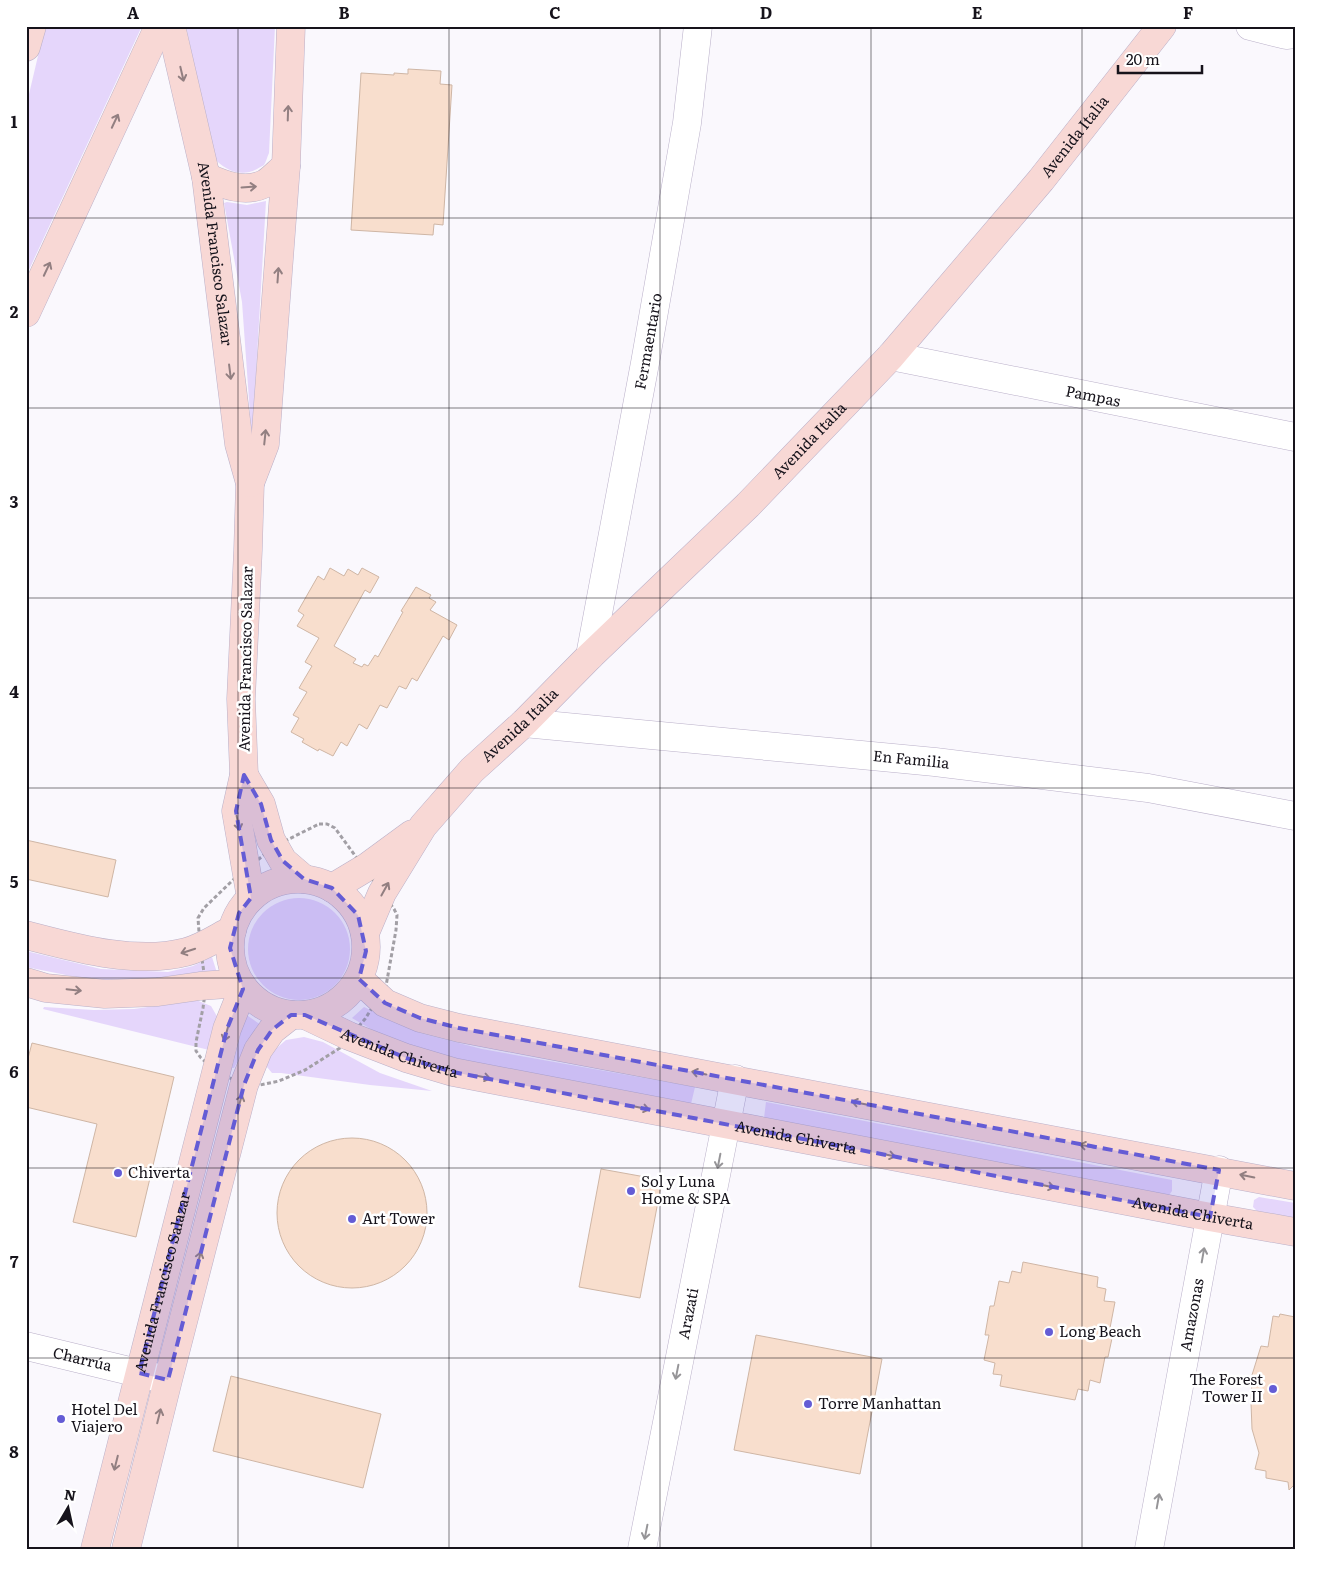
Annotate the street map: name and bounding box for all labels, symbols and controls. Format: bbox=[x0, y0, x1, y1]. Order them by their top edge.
text: A bbox=[127, 0, 139, 24]
text: B bbox=[338, 0, 350, 24]
text: C bbox=[549, 0, 561, 24]
text: D bbox=[760, 0, 772, 24]
text: E bbox=[972, 0, 983, 24]
text: F bbox=[1183, 0, 1193, 24]
scale bar bbox=[1118, 42, 1202, 74]
text: 20 m bbox=[1126, 47, 1160, 70]
one-way arrow bbox=[178, 65, 187, 81]
street label: Avenida Italia bbox=[1034, 89, 1114, 182]
one-way arrow bbox=[283, 105, 293, 121]
text: 1 bbox=[11, 109, 18, 133]
one-way arrow bbox=[111, 114, 120, 129]
street label: Avenida Francisco Salazar bbox=[193, 159, 240, 347]
one-way arrow bbox=[240, 182, 256, 191]
one-way arrow bbox=[43, 262, 52, 277]
one-way arrow bbox=[273, 267, 282, 283]
street label: Fermaentario bbox=[627, 291, 667, 391]
text: 2 bbox=[10, 299, 19, 323]
one-way arrow bbox=[225, 364, 235, 380]
street label: Pampas bbox=[1064, 378, 1123, 412]
street label: Avenida Italia bbox=[766, 395, 852, 484]
one-way arrow bbox=[260, 429, 270, 445]
text: 3 bbox=[10, 489, 19, 513]
street label: Avenida Francisco Salazar bbox=[231, 566, 258, 752]
text: 4 bbox=[9, 679, 19, 703]
street label: Avenida Italia bbox=[475, 681, 563, 767]
street label: En Familia bbox=[872, 743, 952, 774]
one-way arrow bbox=[234, 814, 243, 830]
text: 5 bbox=[10, 869, 19, 893]
one-way arrow bbox=[380, 882, 390, 896]
one-way arrow bbox=[180, 946, 196, 956]
one-way arrow bbox=[66, 986, 82, 995]
street label: Avenida Chiverta bbox=[337, 1021, 461, 1083]
one-way arrow bbox=[221, 1026, 230, 1042]
text: 6 bbox=[9, 1059, 19, 1083]
one-way arrow bbox=[692, 1067, 708, 1077]
one-way arrow bbox=[474, 1073, 490, 1083]
one-way arrow bbox=[236, 1094, 245, 1110]
one-way arrow bbox=[851, 1097, 867, 1107]
one-way arrow bbox=[634, 1104, 650, 1114]
street label: Avenida Chiverta bbox=[733, 1113, 860, 1159]
one-way arrow bbox=[1080, 1140, 1096, 1150]
one-way arrow bbox=[879, 1151, 895, 1161]
one-way arrow bbox=[714, 1153, 723, 1169]
place label: Chiverta bbox=[128, 1160, 191, 1183]
marker: Chiverta bbox=[112, 1167, 124, 1179]
place label: Sol y Luna Home & SPA bbox=[641, 1169, 731, 1209]
one-way arrow bbox=[1239, 1171, 1255, 1180]
one-way arrow bbox=[1039, 1182, 1055, 1191]
marker: Sol y Luna Home & SPA bbox=[625, 1185, 637, 1197]
street label: Avenida Francisco Salazar bbox=[127, 1189, 195, 1375]
street label: Avenida Chiverta bbox=[1130, 1189, 1256, 1235]
place label: Art Tower bbox=[362, 1206, 435, 1229]
marker: Art Tower bbox=[346, 1213, 358, 1225]
one-way arrow bbox=[1199, 1247, 1208, 1263]
text: 7 bbox=[10, 1249, 19, 1273]
one-way arrow bbox=[195, 1251, 204, 1267]
street label: Amazonas bbox=[1173, 1276, 1209, 1353]
street label: Arazati bbox=[671, 1286, 703, 1341]
place label: Long Beach bbox=[1059, 1319, 1142, 1342]
marker: Long Beach bbox=[1043, 1326, 1055, 1338]
street label: Charrúa bbox=[51, 1340, 116, 1377]
one-way arrow bbox=[672, 1364, 682, 1380]
place label: The Forest Tower II bbox=[1189, 1367, 1263, 1407]
marker: The Forest Tower II bbox=[1267, 1383, 1279, 1395]
place label: Torre Manhattan bbox=[818, 1391, 942, 1414]
place label: Hotel Del Viajero bbox=[71, 1397, 138, 1437]
marker: Torre Manhattan bbox=[802, 1398, 814, 1410]
one-way arrow bbox=[155, 1409, 164, 1425]
marker: Hotel Del Viajero bbox=[55, 1413, 67, 1425]
text: 8 bbox=[9, 1439, 19, 1463]
one-way arrow bbox=[111, 1454, 121, 1470]
north arrow bbox=[42, 1482, 92, 1532]
text: N bbox=[63, 1483, 78, 1505]
one-way arrow bbox=[1153, 1493, 1163, 1509]
one-way arrow bbox=[640, 1523, 650, 1539]

